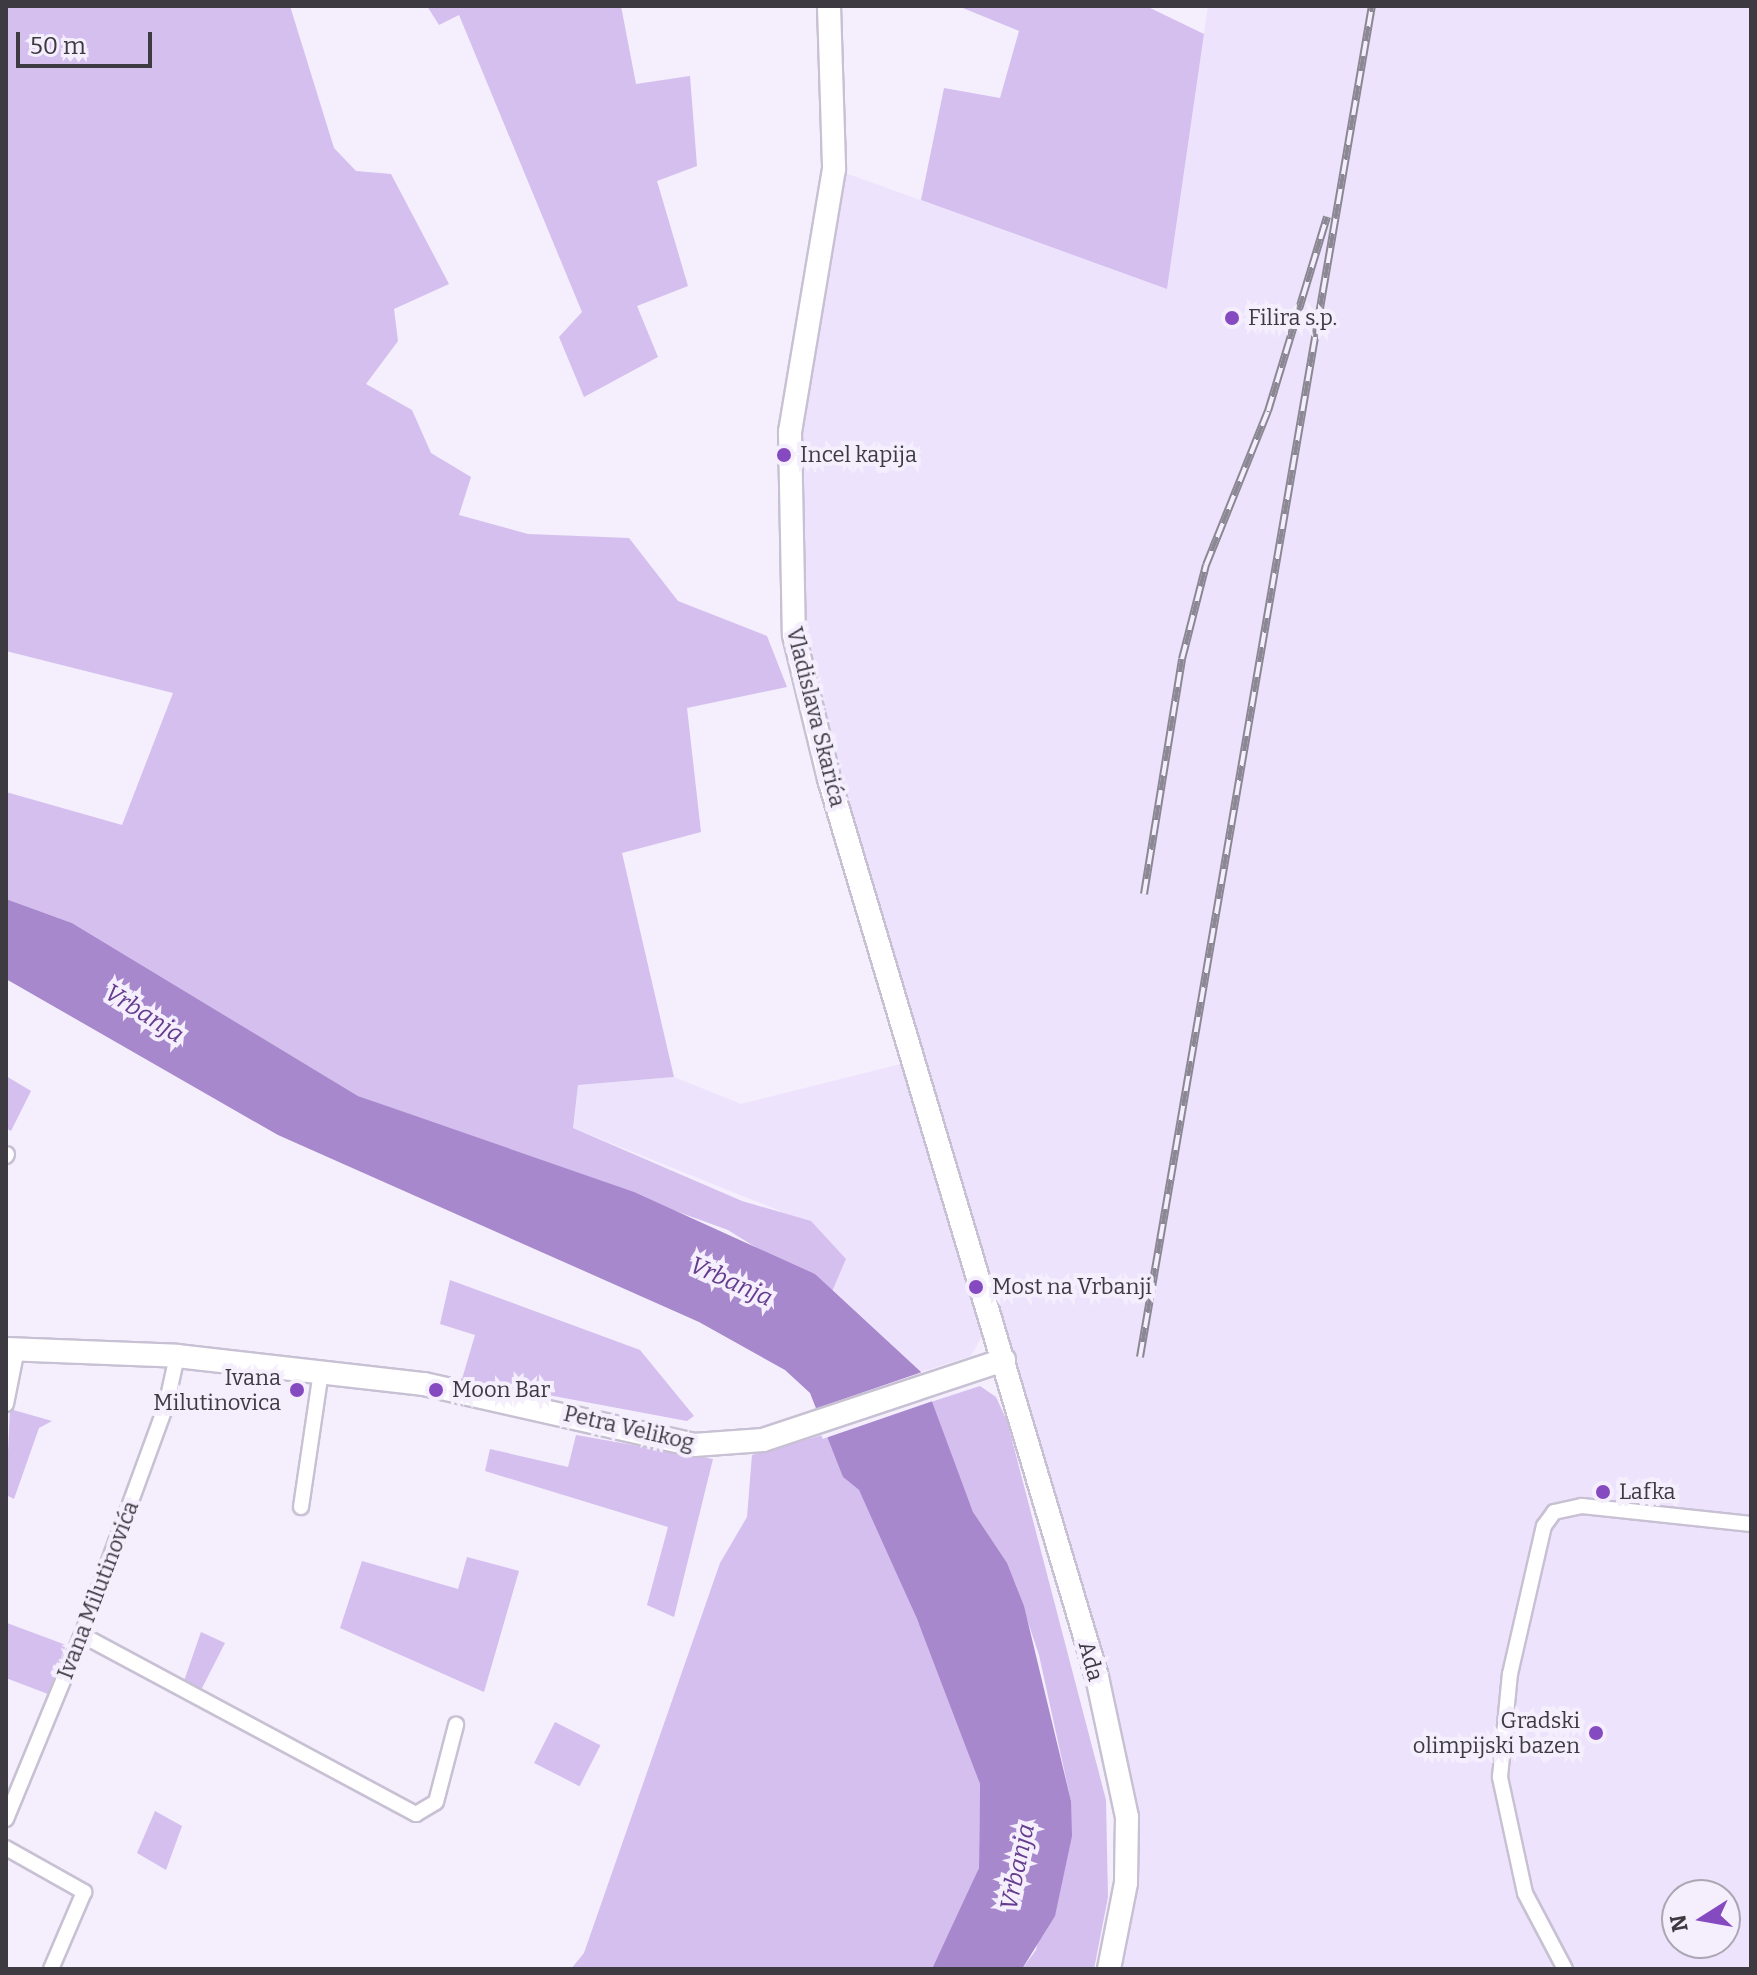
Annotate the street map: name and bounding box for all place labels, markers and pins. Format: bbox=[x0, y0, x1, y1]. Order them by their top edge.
place label: Filira s.p. bbox=[1248, 305, 1337, 331]
marker: Filira s.p. bbox=[1223, 309, 1241, 327]
place label: Incel kapija bbox=[800, 442, 917, 468]
marker: Incel kapija bbox=[775, 446, 793, 464]
place label: Most na Vrbanji bbox=[992, 1274, 1152, 1300]
marker: Most na Vrbanji bbox=[967, 1278, 985, 1296]
place label: Ivana Milutinovica bbox=[153, 1364, 281, 1416]
place label: Moon Bar bbox=[452, 1377, 550, 1403]
marker: Ivana Milutinovica bbox=[288, 1381, 306, 1399]
marker: Moon Bar bbox=[427, 1381, 445, 1399]
place label: Lafka bbox=[1619, 1479, 1676, 1505]
marker: Lafka bbox=[1594, 1483, 1612, 1501]
place label: Gradski olimpijski bazen bbox=[1413, 1707, 1580, 1758]
marker: Gradski olimpijski bazen bbox=[1587, 1724, 1605, 1742]

